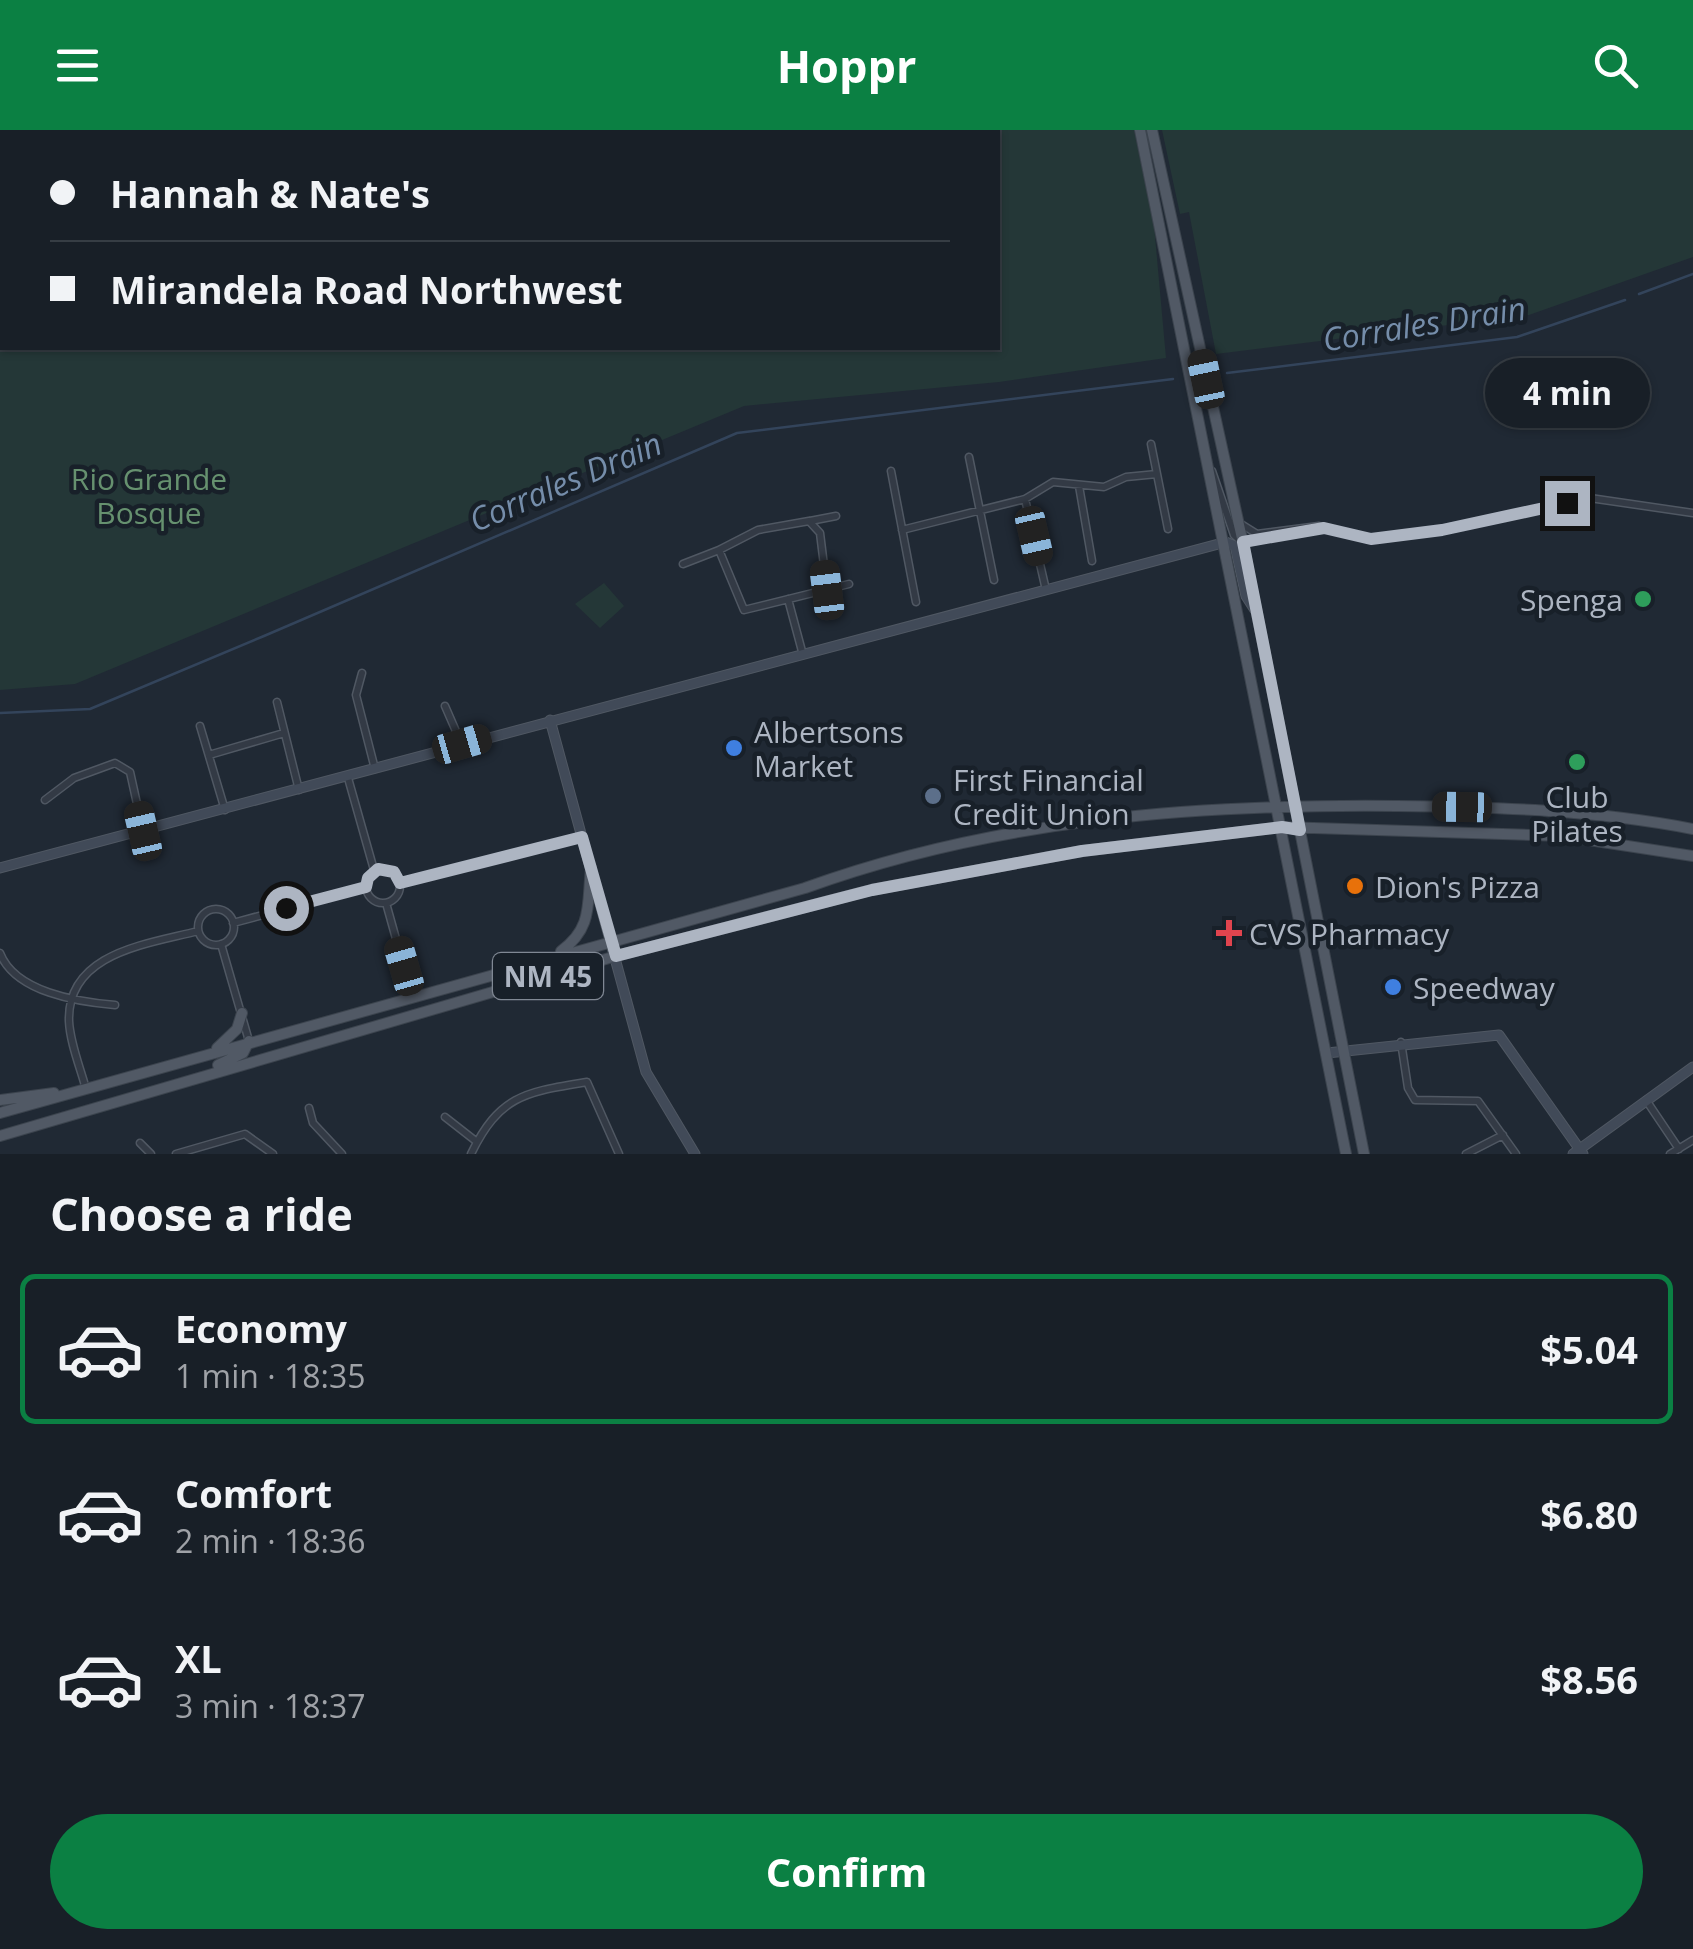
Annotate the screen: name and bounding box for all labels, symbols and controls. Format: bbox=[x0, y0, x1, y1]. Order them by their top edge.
text: Hoppr bbox=[777, 35, 916, 96]
icon: menu bbox=[50, 38, 105, 93]
icon: search bbox=[1588, 38, 1643, 93]
text: Hannah & Nate's bbox=[110, 167, 430, 219]
text: Mirandela Road Northwest bbox=[110, 263, 623, 315]
water label: Corrales Drain bbox=[1319, 286, 1529, 360]
car bbox=[1185, 347, 1227, 411]
callout: 4 min bbox=[1484, 358, 1650, 428]
text: 4 min bbox=[1523, 371, 1612, 414]
water label: Corrales Drain bbox=[462, 421, 668, 541]
park label: Rio Grande Bosque bbox=[71, 458, 227, 533]
route end bbox=[1545, 481, 1590, 526]
car bbox=[1013, 503, 1055, 569]
car bbox=[808, 558, 846, 622]
place label: Spenga bbox=[1520, 579, 1623, 620]
marker: Spenga bbox=[1632, 588, 1654, 610]
place label: Albertsons Market bbox=[754, 711, 904, 786]
car bbox=[429, 721, 495, 767]
marker: Albertsons Market bbox=[723, 737, 745, 759]
marker: Club Pilates bbox=[1566, 751, 1588, 773]
place label: First Financial Credit Union bbox=[953, 759, 1144, 834]
place label: Club Pilates bbox=[1531, 776, 1623, 851]
marker: First Financial Credit Union bbox=[922, 785, 944, 807]
car bbox=[1432, 791, 1492, 823]
car bbox=[122, 798, 164, 864]
place label: Dion's Pizza bbox=[1375, 866, 1540, 907]
marker: Dion's Pizza bbox=[1344, 875, 1366, 897]
route start bbox=[264, 886, 309, 931]
place label: CVS Pharmacy bbox=[1249, 913, 1450, 954]
marker: CVS Pharmacy bbox=[1218, 922, 1240, 944]
car bbox=[381, 933, 427, 999]
road number: NM 45 bbox=[493, 953, 603, 999]
place label: Speedway bbox=[1413, 967, 1556, 1008]
marker: Speedway bbox=[1382, 976, 1404, 998]
text: Choose a ride bbox=[50, 1183, 353, 1244]
text: Economy bbox=[175, 1302, 347, 1354]
icon: car bbox=[55, 1304, 145, 1394]
text: $5.04 bbox=[1540, 1323, 1638, 1375]
text: 1 min · 18:35 bbox=[175, 1354, 366, 1397]
text: Comfort bbox=[175, 1467, 332, 1519]
icon: car bbox=[55, 1469, 145, 1559]
text: $6.80 bbox=[1540, 1488, 1638, 1540]
text: 2 min · 18:36 bbox=[175, 1519, 366, 1562]
text: XL bbox=[175, 1632, 222, 1684]
icon: car bbox=[55, 1634, 145, 1724]
text: $8.56 bbox=[1540, 1653, 1638, 1705]
text: 3 min · 18:37 bbox=[175, 1684, 366, 1727]
button: Confirm bbox=[50, 1814, 1643, 1929]

